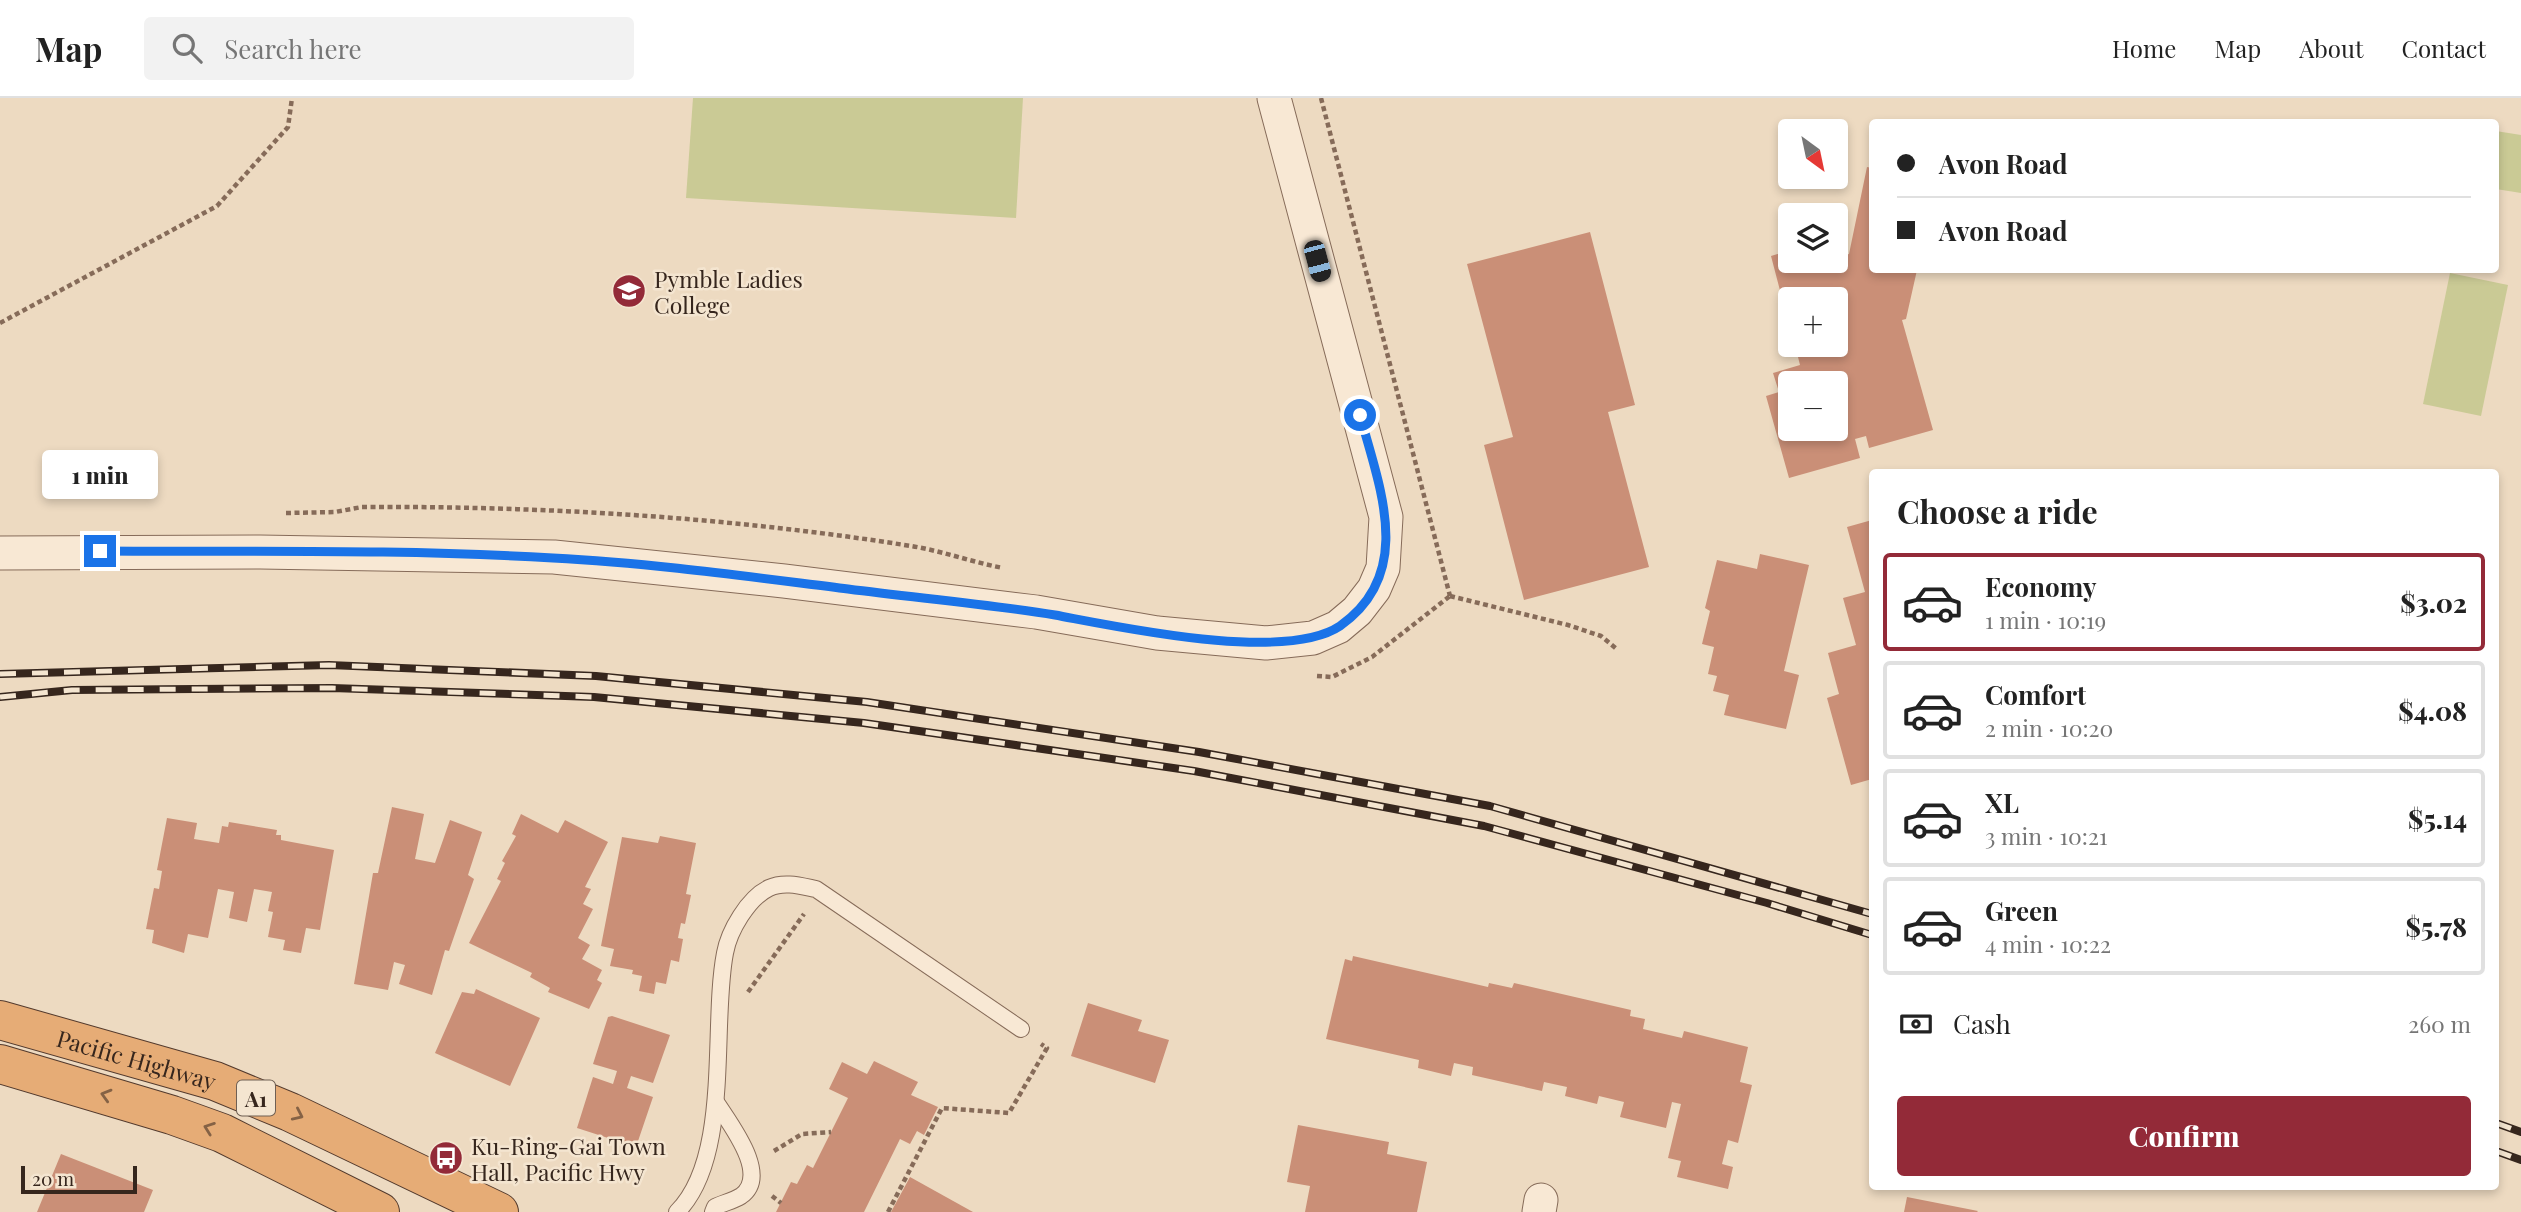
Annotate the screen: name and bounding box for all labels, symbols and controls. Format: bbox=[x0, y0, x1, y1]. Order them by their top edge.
search box bbox=[144, 17, 634, 80]
text: Map bbox=[35, 26, 102, 70]
icon: search bbox=[168, 29, 206, 67]
text: Search here bbox=[224, 31, 362, 66]
text: Home bbox=[2112, 32, 2176, 64]
text: Map bbox=[2214, 32, 2261, 64]
text: About bbox=[2299, 32, 2363, 64]
text: Contact bbox=[2401, 32, 2486, 64]
north arrow bbox=[1778, 119, 1848, 189]
map controls bbox=[1778, 119, 1848, 441]
text: Avon Road bbox=[1939, 146, 2068, 181]
button: layers bbox=[1778, 203, 1848, 273]
text: Avon Road bbox=[1939, 213, 2068, 248]
car bbox=[1302, 238, 1333, 284]
place label: Pymble Ladies College bbox=[654, 263, 803, 320]
school or university icon: Pymble Ladies College bbox=[610, 272, 648, 310]
button: + bbox=[1778, 287, 1848, 357]
button: − bbox=[1778, 371, 1848, 441]
route start bbox=[1344, 399, 1376, 431]
callout: 1 min bbox=[42, 449, 158, 498]
text: 1 min bbox=[72, 459, 128, 490]
text: Choose a ride bbox=[1897, 489, 2098, 532]
route end bbox=[84, 535, 116, 567]
text: Economy bbox=[1985, 569, 2096, 604]
icon: car bbox=[1901, 571, 1964, 634]
text: $3.02 bbox=[2400, 585, 2467, 620]
text: 1 min · 10:19 bbox=[1985, 604, 2106, 635]
text: Comfort bbox=[1985, 677, 2086, 712]
icon: car bbox=[1901, 679, 1964, 742]
text: $4.08 bbox=[2398, 693, 2467, 728]
text: 2 min · 10:20 bbox=[1985, 712, 2113, 743]
text: XL bbox=[1985, 785, 2019, 820]
icon: car bbox=[1901, 787, 1964, 850]
text: $5.14 bbox=[2408, 801, 2467, 836]
text: 3 min · 10:21 bbox=[1985, 820, 2107, 851]
text: Green bbox=[1985, 893, 2058, 928]
icon: car bbox=[1901, 895, 1964, 958]
text: $5.78 bbox=[2406, 909, 2467, 944]
text: 4 min · 10:22 bbox=[1985, 928, 2111, 959]
icon: cash bbox=[1897, 1005, 1935, 1043]
text: Cash bbox=[1953, 1006, 2011, 1041]
text: 260 m bbox=[2408, 1008, 2471, 1039]
street label: Pacific Highway bbox=[53, 1021, 220, 1096]
road number: A1 bbox=[237, 1080, 275, 1116]
one-way arrow bbox=[101, 1088, 113, 1103]
button: Confirm bbox=[1897, 1096, 2471, 1176]
one-way arrow bbox=[291, 1107, 303, 1121]
one-way arrow bbox=[203, 1122, 215, 1136]
place label: Ku-Ring-Gai Town Hall, Pacific Hwy bbox=[471, 1130, 666, 1187]
bus stop icon: Ku-Ring-Gai Town Hall, Pacific Hwy bbox=[427, 1139, 465, 1177]
scale bar bbox=[21, 1163, 136, 1195]
text: 20 m bbox=[32, 1165, 74, 1191]

